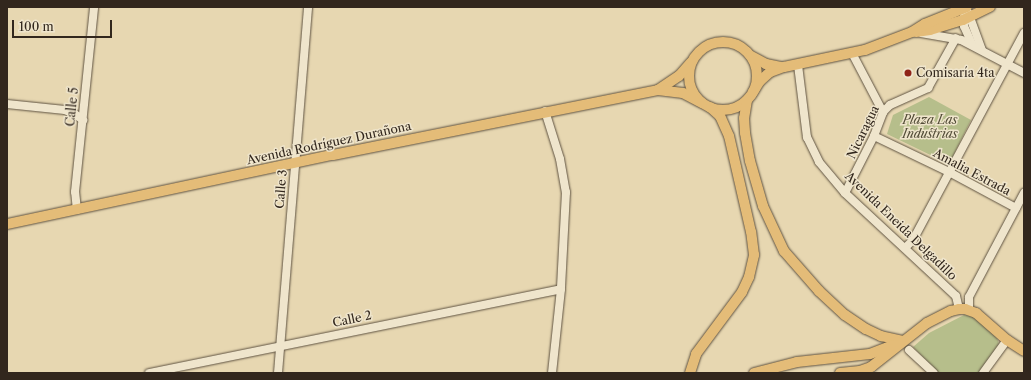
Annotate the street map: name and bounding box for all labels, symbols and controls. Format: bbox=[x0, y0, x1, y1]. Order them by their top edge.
scale bar bbox=[14, 12, 114, 38]
text: 100 m bbox=[19, 19, 54, 34]
place label: Comisaría 4ta bbox=[916, 66, 995, 80]
marker: Comisaría 4ta bbox=[903, 68, 913, 78]
street label: Calle 5 bbox=[63, 87, 81, 127]
street label: Nicaragua bbox=[844, 103, 882, 161]
park label: Plaza Las Industrias bbox=[902, 113, 958, 141]
street label: Avenida Rodríguez Durañona bbox=[245, 119, 413, 167]
street label: Amalia Estrada bbox=[931, 146, 1013, 198]
street label: Calle 3 bbox=[272, 169, 290, 209]
street label: Avenida Eneida Delgadillo bbox=[842, 169, 960, 283]
street label: Calle 2 bbox=[331, 308, 373, 330]

